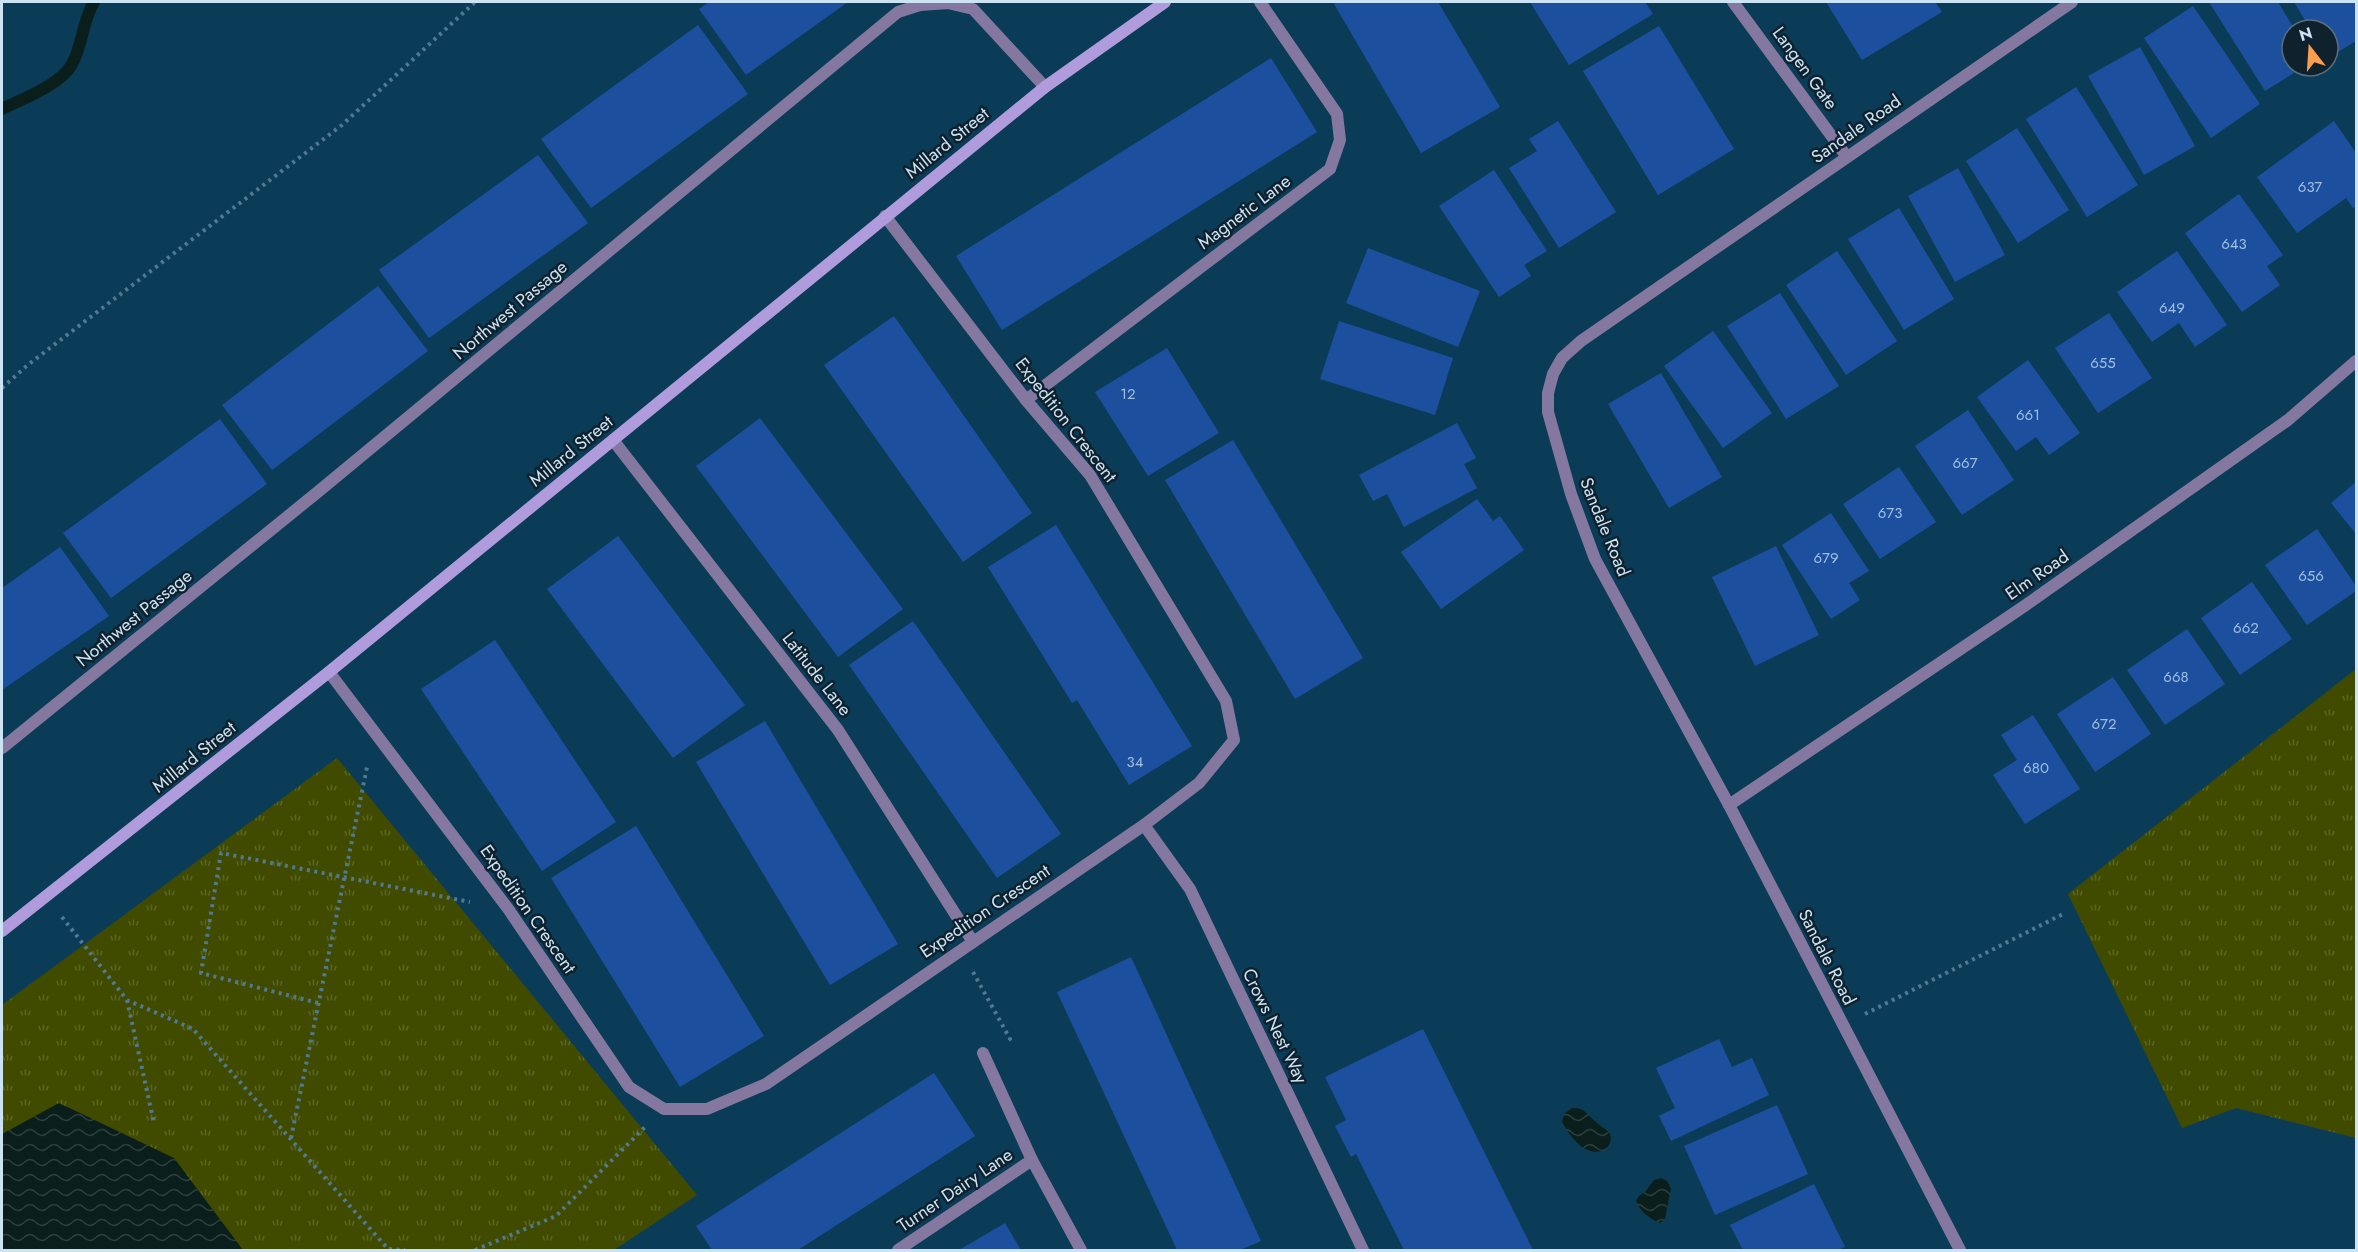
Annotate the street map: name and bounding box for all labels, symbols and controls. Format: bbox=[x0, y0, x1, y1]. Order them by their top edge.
north arrow bbox=[2280, 18, 2340, 78]
street label: Langen Gate bbox=[1766, 21, 1844, 115]
text: N bbox=[2296, 21, 2315, 47]
street label: Sandale Road bbox=[1806, 88, 1906, 170]
street label: Millard Street bbox=[900, 101, 995, 185]
street label: Magnetic Lane bbox=[1192, 168, 1296, 256]
house number: 637 bbox=[2298, 176, 2322, 198]
house number: 643 bbox=[2221, 233, 2247, 255]
street label: Northwest Passage bbox=[447, 254, 573, 366]
house number: 649 bbox=[2159, 297, 2185, 319]
street label: Expedition Crescent bbox=[1009, 352, 1123, 488]
house number: 655 bbox=[2090, 352, 2116, 374]
house number: 12 bbox=[1120, 383, 1136, 405]
house number: 661 bbox=[2016, 404, 2040, 426]
street label: Millard Street bbox=[524, 409, 619, 493]
house number: 667 bbox=[1952, 452, 1978, 474]
street label: Sandale Road bbox=[1573, 474, 1637, 580]
house number: 673 bbox=[1878, 502, 1902, 524]
street label: Elm Road bbox=[2000, 544, 2074, 606]
house number: 679 bbox=[1813, 547, 1839, 569]
street label: Northwest Passage bbox=[70, 563, 198, 673]
house number: 656 bbox=[2298, 565, 2324, 587]
house number: 662 bbox=[2233, 617, 2259, 639]
street label: Latitude Lane bbox=[776, 627, 858, 721]
house number: 668 bbox=[2163, 666, 2189, 688]
house number: 672 bbox=[2091, 713, 2117, 735]
street label: Millard Street bbox=[147, 715, 242, 799]
house number: 34 bbox=[1127, 751, 1144, 773]
house number: 680 bbox=[2023, 757, 2049, 779]
street label: Expedition Crescent bbox=[474, 839, 583, 979]
street label: Expedition Crescent bbox=[915, 857, 1056, 964]
street label: Sandale Road bbox=[1792, 905, 1862, 1009]
street label: Crows Nest Way bbox=[1236, 964, 1314, 1088]
street label: Turner Dairy Lane bbox=[892, 1142, 1018, 1238]

